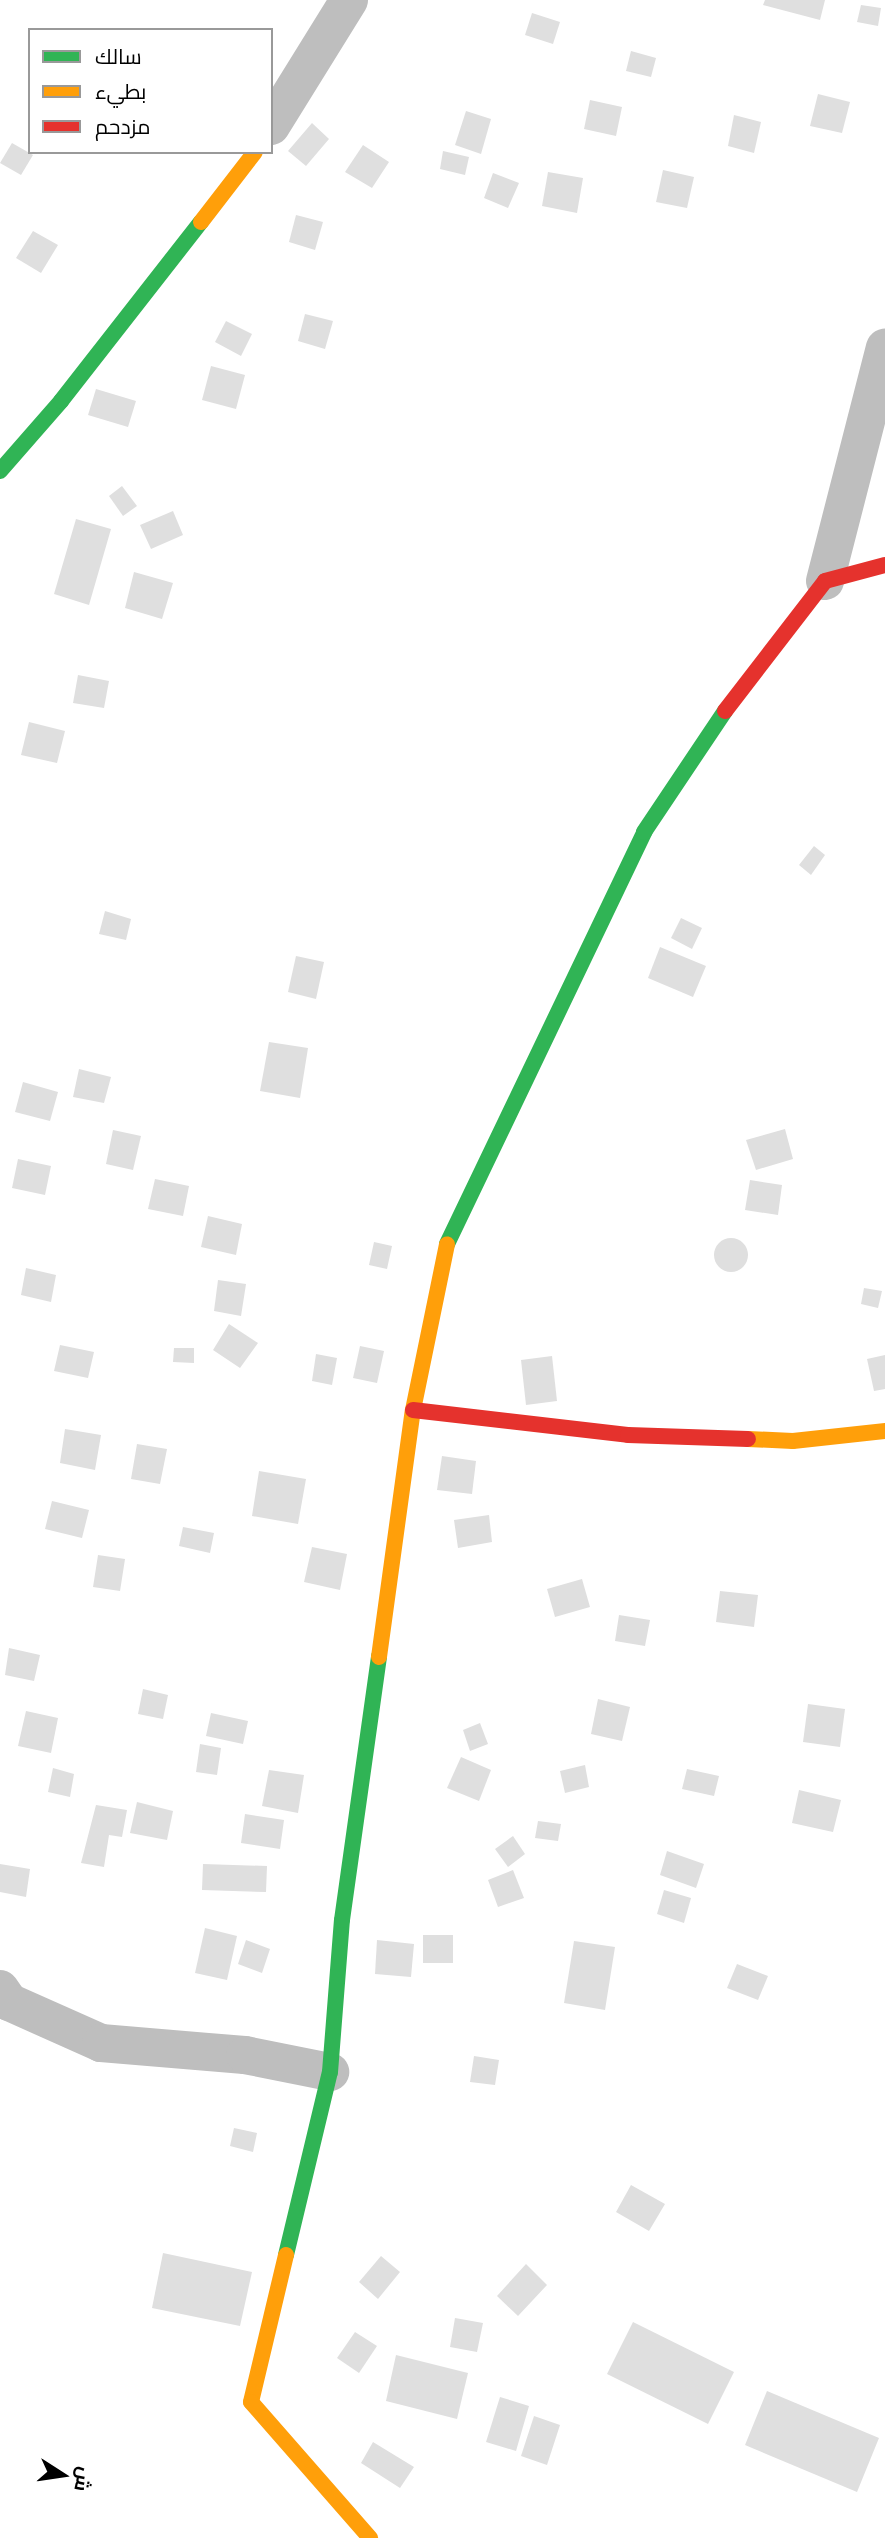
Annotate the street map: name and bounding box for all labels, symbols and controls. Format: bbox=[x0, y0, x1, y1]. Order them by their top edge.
legend bbox=[28, 28, 273, 154]
text: سالك bbox=[95, 43, 142, 68]
text: بطيء bbox=[95, 78, 146, 103]
text: مزدحم bbox=[95, 113, 150, 138]
north arrow bbox=[28, 2440, 98, 2510]
text: ش bbox=[70, 2465, 98, 2494]

